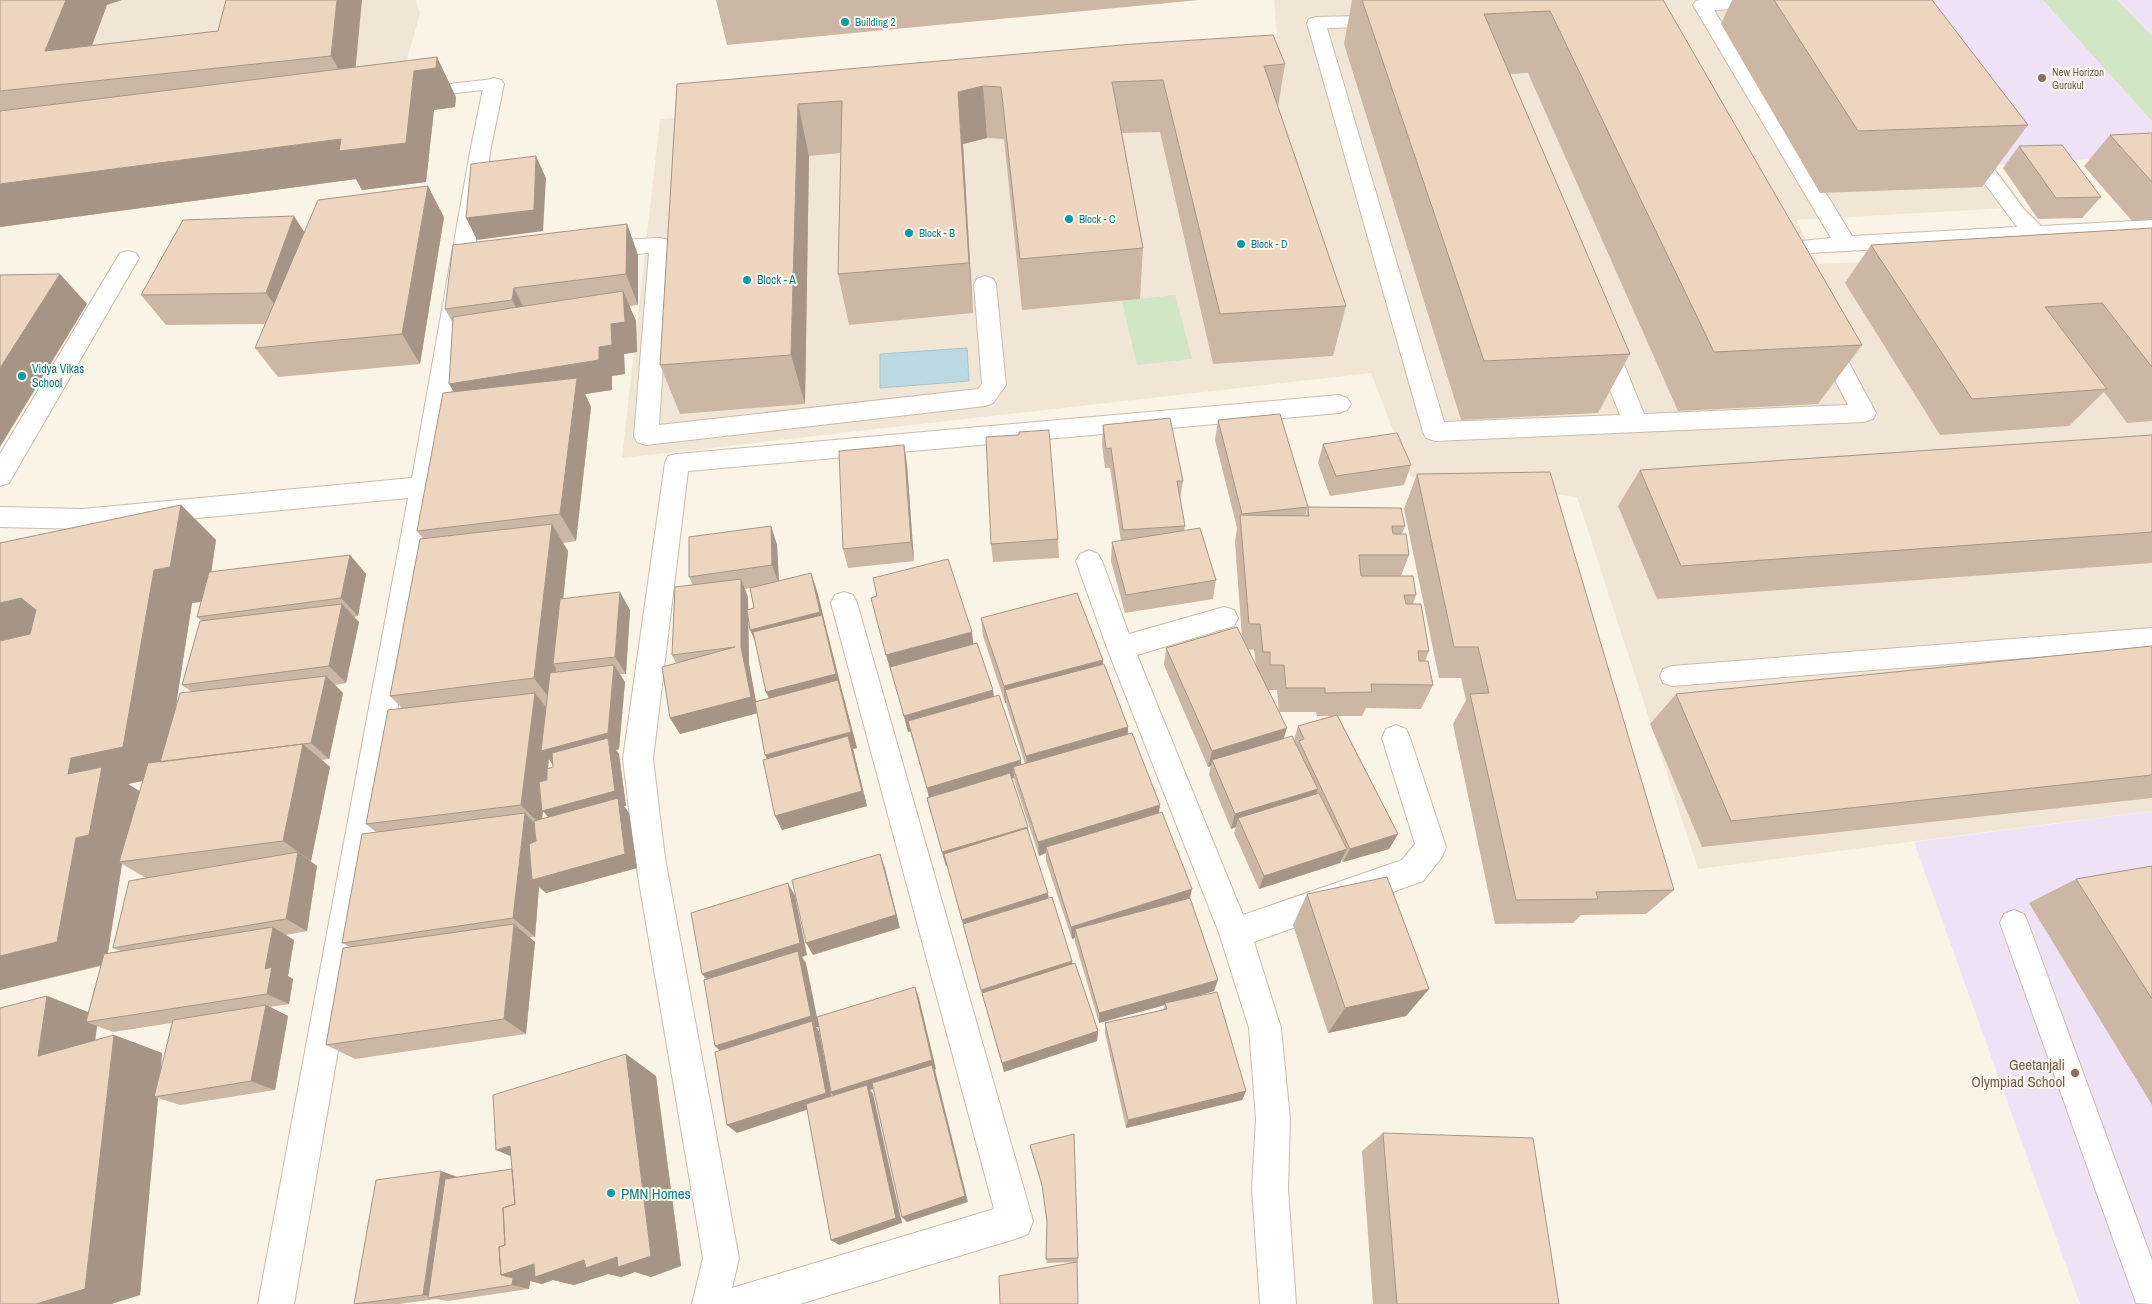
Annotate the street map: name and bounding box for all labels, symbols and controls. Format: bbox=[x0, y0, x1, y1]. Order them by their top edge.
place label: Building 2 bbox=[855, 15, 896, 29]
marker: Building 2 bbox=[839, 16, 851, 28]
place label: New Horizon Gurukul bbox=[2052, 65, 2104, 92]
marker: New Horizon Gurukul bbox=[2036, 72, 2048, 84]
place label: Block - C bbox=[1079, 212, 1116, 226]
marker: Block - C bbox=[1063, 213, 1075, 225]
place label: Block - B bbox=[919, 226, 955, 240]
marker: Block - B bbox=[903, 227, 915, 239]
place label: Block - D bbox=[1251, 237, 1288, 251]
marker: Block - D bbox=[1235, 238, 1247, 250]
place label: Block - A bbox=[757, 272, 796, 288]
marker: Block - A bbox=[741, 274, 753, 286]
place label: Vidya Vikas School bbox=[32, 361, 84, 391]
marker: Vidya Vikas School bbox=[16, 370, 28, 382]
place label: Geetanjali Olympiad School bbox=[1971, 1054, 2065, 1092]
marker: Geetanjali Olympiad School bbox=[2069, 1067, 2081, 1079]
place label: PMN Homes bbox=[621, 1183, 691, 1204]
marker: PMN Homes bbox=[605, 1187, 617, 1199]

